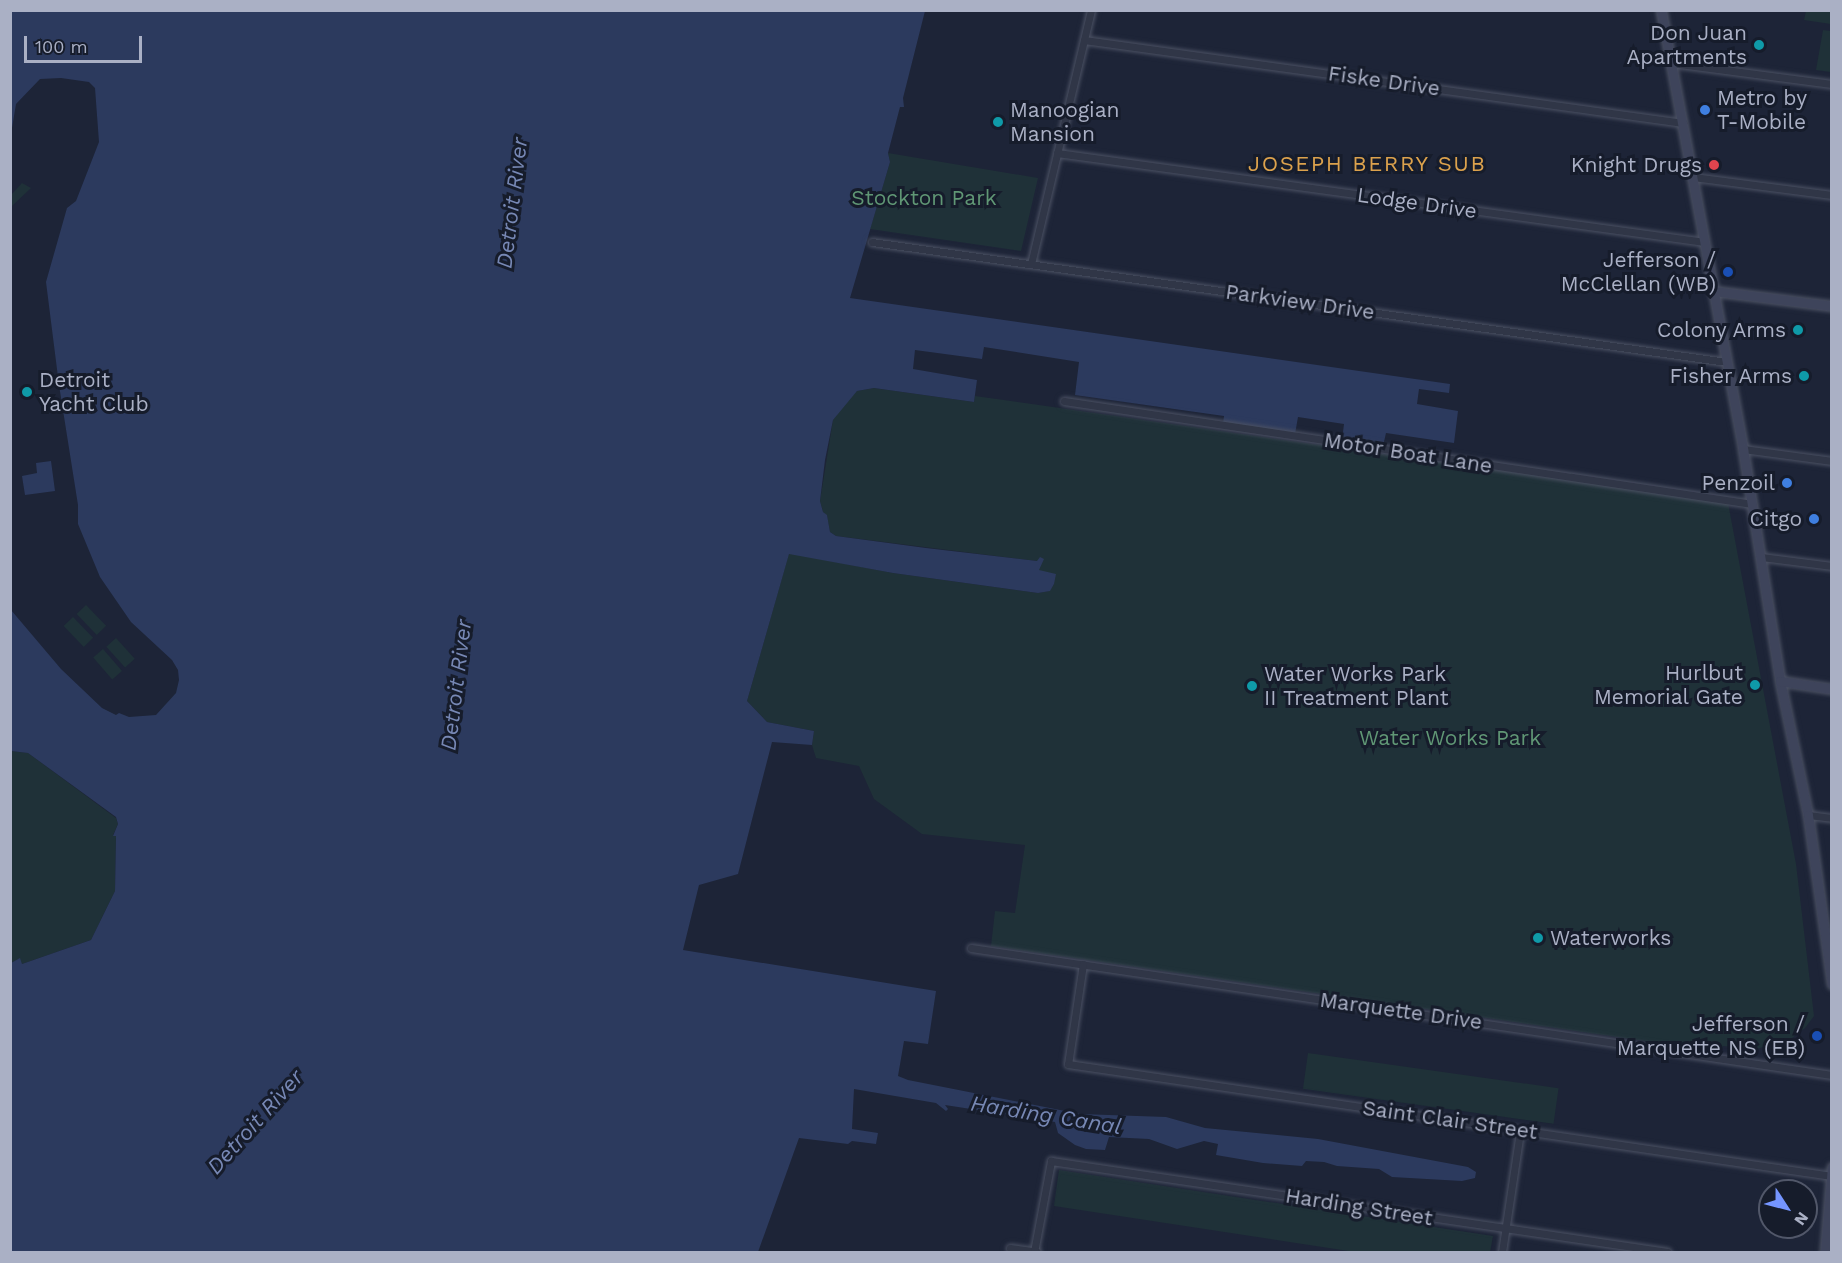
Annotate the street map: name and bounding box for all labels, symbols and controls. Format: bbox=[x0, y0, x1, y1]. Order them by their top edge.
place label: Don Juan Apartments bbox=[1627, 20, 1747, 70]
scale bar bbox=[27, 24, 146, 62]
text: 100 m bbox=[35, 36, 88, 57]
marker: Don Juan Apartments bbox=[1752, 38, 1766, 52]
street label: Fiske Drive bbox=[1327, 61, 1441, 101]
place label: Metro by T-Mobile bbox=[1717, 85, 1807, 135]
place label: Manoogian Mansion bbox=[1010, 97, 1120, 147]
marker: Metro by T-Mobile bbox=[1698, 103, 1712, 117]
marker: Manoogian Mansion bbox=[991, 115, 1005, 129]
water label: Detroit River bbox=[491, 136, 533, 270]
district label: JOSEPH BERRY SUB bbox=[1247, 151, 1487, 177]
place label: Knight Drugs bbox=[1571, 152, 1702, 178]
marker: Knight Drugs bbox=[1707, 158, 1721, 172]
street label: Lodge Drive bbox=[1355, 182, 1479, 224]
park label: Stockton Park bbox=[851, 185, 997, 211]
place label: Jefferson / McClellan (WB) bbox=[1561, 247, 1716, 297]
marker: Jefferson / McClellan (WB) bbox=[1721, 265, 1735, 279]
street label: Parkview Drive bbox=[1224, 279, 1376, 325]
place label: Colony Arms bbox=[1656, 317, 1786, 343]
marker: Colony Arms bbox=[1791, 323, 1805, 337]
place label: Fisher Arms bbox=[1668, 363, 1792, 389]
place label: Detroit Yacht Club bbox=[39, 367, 149, 417]
marker: Fisher Arms bbox=[1797, 369, 1811, 383]
marker: Detroit Yacht Club bbox=[20, 385, 34, 399]
street label: Motor Boat Lane bbox=[1322, 427, 1494, 479]
place label: Penzoil bbox=[1702, 470, 1775, 496]
marker: Penzoil bbox=[1780, 476, 1794, 490]
place label: Citgo bbox=[1749, 506, 1802, 532]
marker: Citgo bbox=[1807, 512, 1821, 526]
water label: Detroit River bbox=[435, 618, 477, 752]
place label: Hurlbut Memorial Gate bbox=[1593, 660, 1743, 710]
place label: Water Works Park II Treatment Plant bbox=[1264, 661, 1449, 711]
marker: Hurlbut Memorial Gate bbox=[1748, 678, 1762, 692]
marker: Water Works Park II Treatment Plant bbox=[1245, 679, 1259, 693]
park label: Water Works Park bbox=[1358, 725, 1542, 751]
place label: Waterworks bbox=[1550, 925, 1671, 951]
marker: Waterworks bbox=[1531, 931, 1545, 945]
street label: Marquette Drive bbox=[1318, 987, 1484, 1035]
place label: Jefferson / Marquette NS (EB) bbox=[1617, 1011, 1805, 1061]
marker: Jefferson / Marquette NS (EB) bbox=[1810, 1029, 1824, 1043]
water label: Detroit River bbox=[201, 1064, 309, 1180]
water label: Harding Canal bbox=[969, 1090, 1123, 1140]
street label: Saint Clair Street bbox=[1361, 1095, 1539, 1145]
north arrow bbox=[1758, 1179, 1818, 1239]
street label: Harding Street bbox=[1284, 1183, 1434, 1231]
text: N bbox=[1790, 1208, 1813, 1229]

